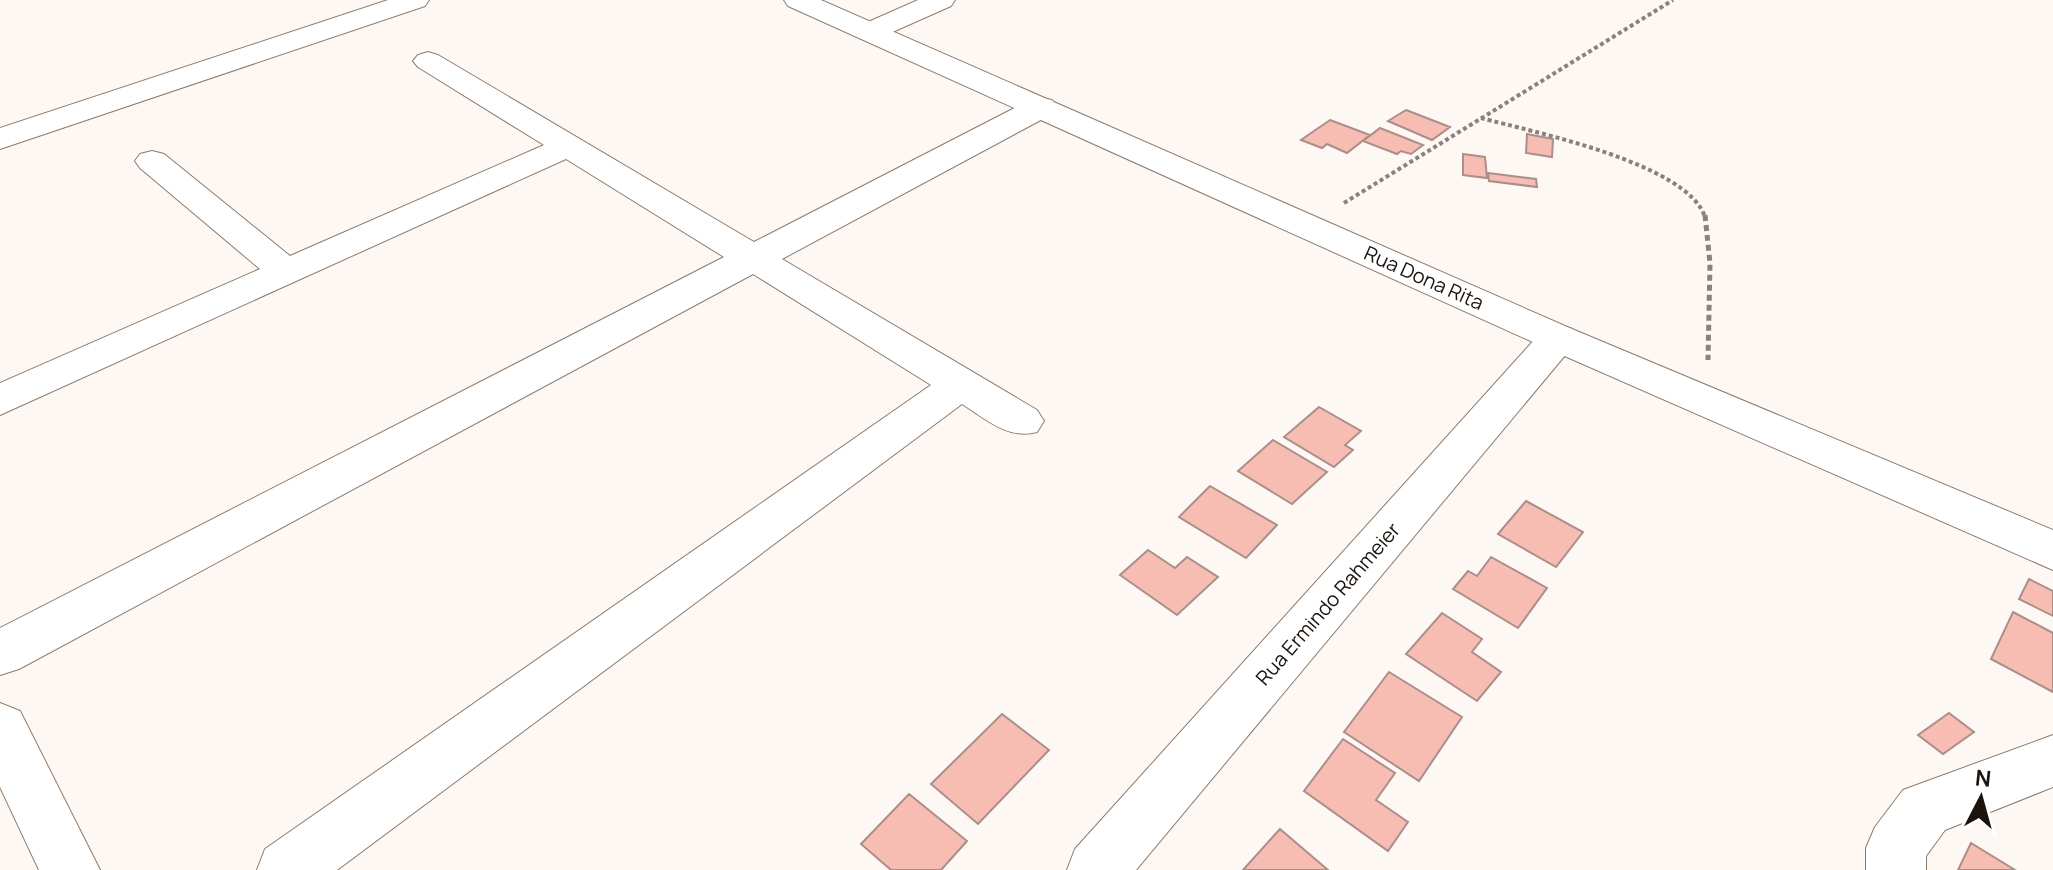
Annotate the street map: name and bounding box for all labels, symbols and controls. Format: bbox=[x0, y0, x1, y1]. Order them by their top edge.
street label: Rua Dona Rita bbox=[1360, 239, 1488, 316]
street label: Rua Ermindo Rahmeier bbox=[1250, 517, 1406, 691]
north arrow bbox=[1941, 758, 2021, 838]
text: N bbox=[1974, 762, 1993, 794]

